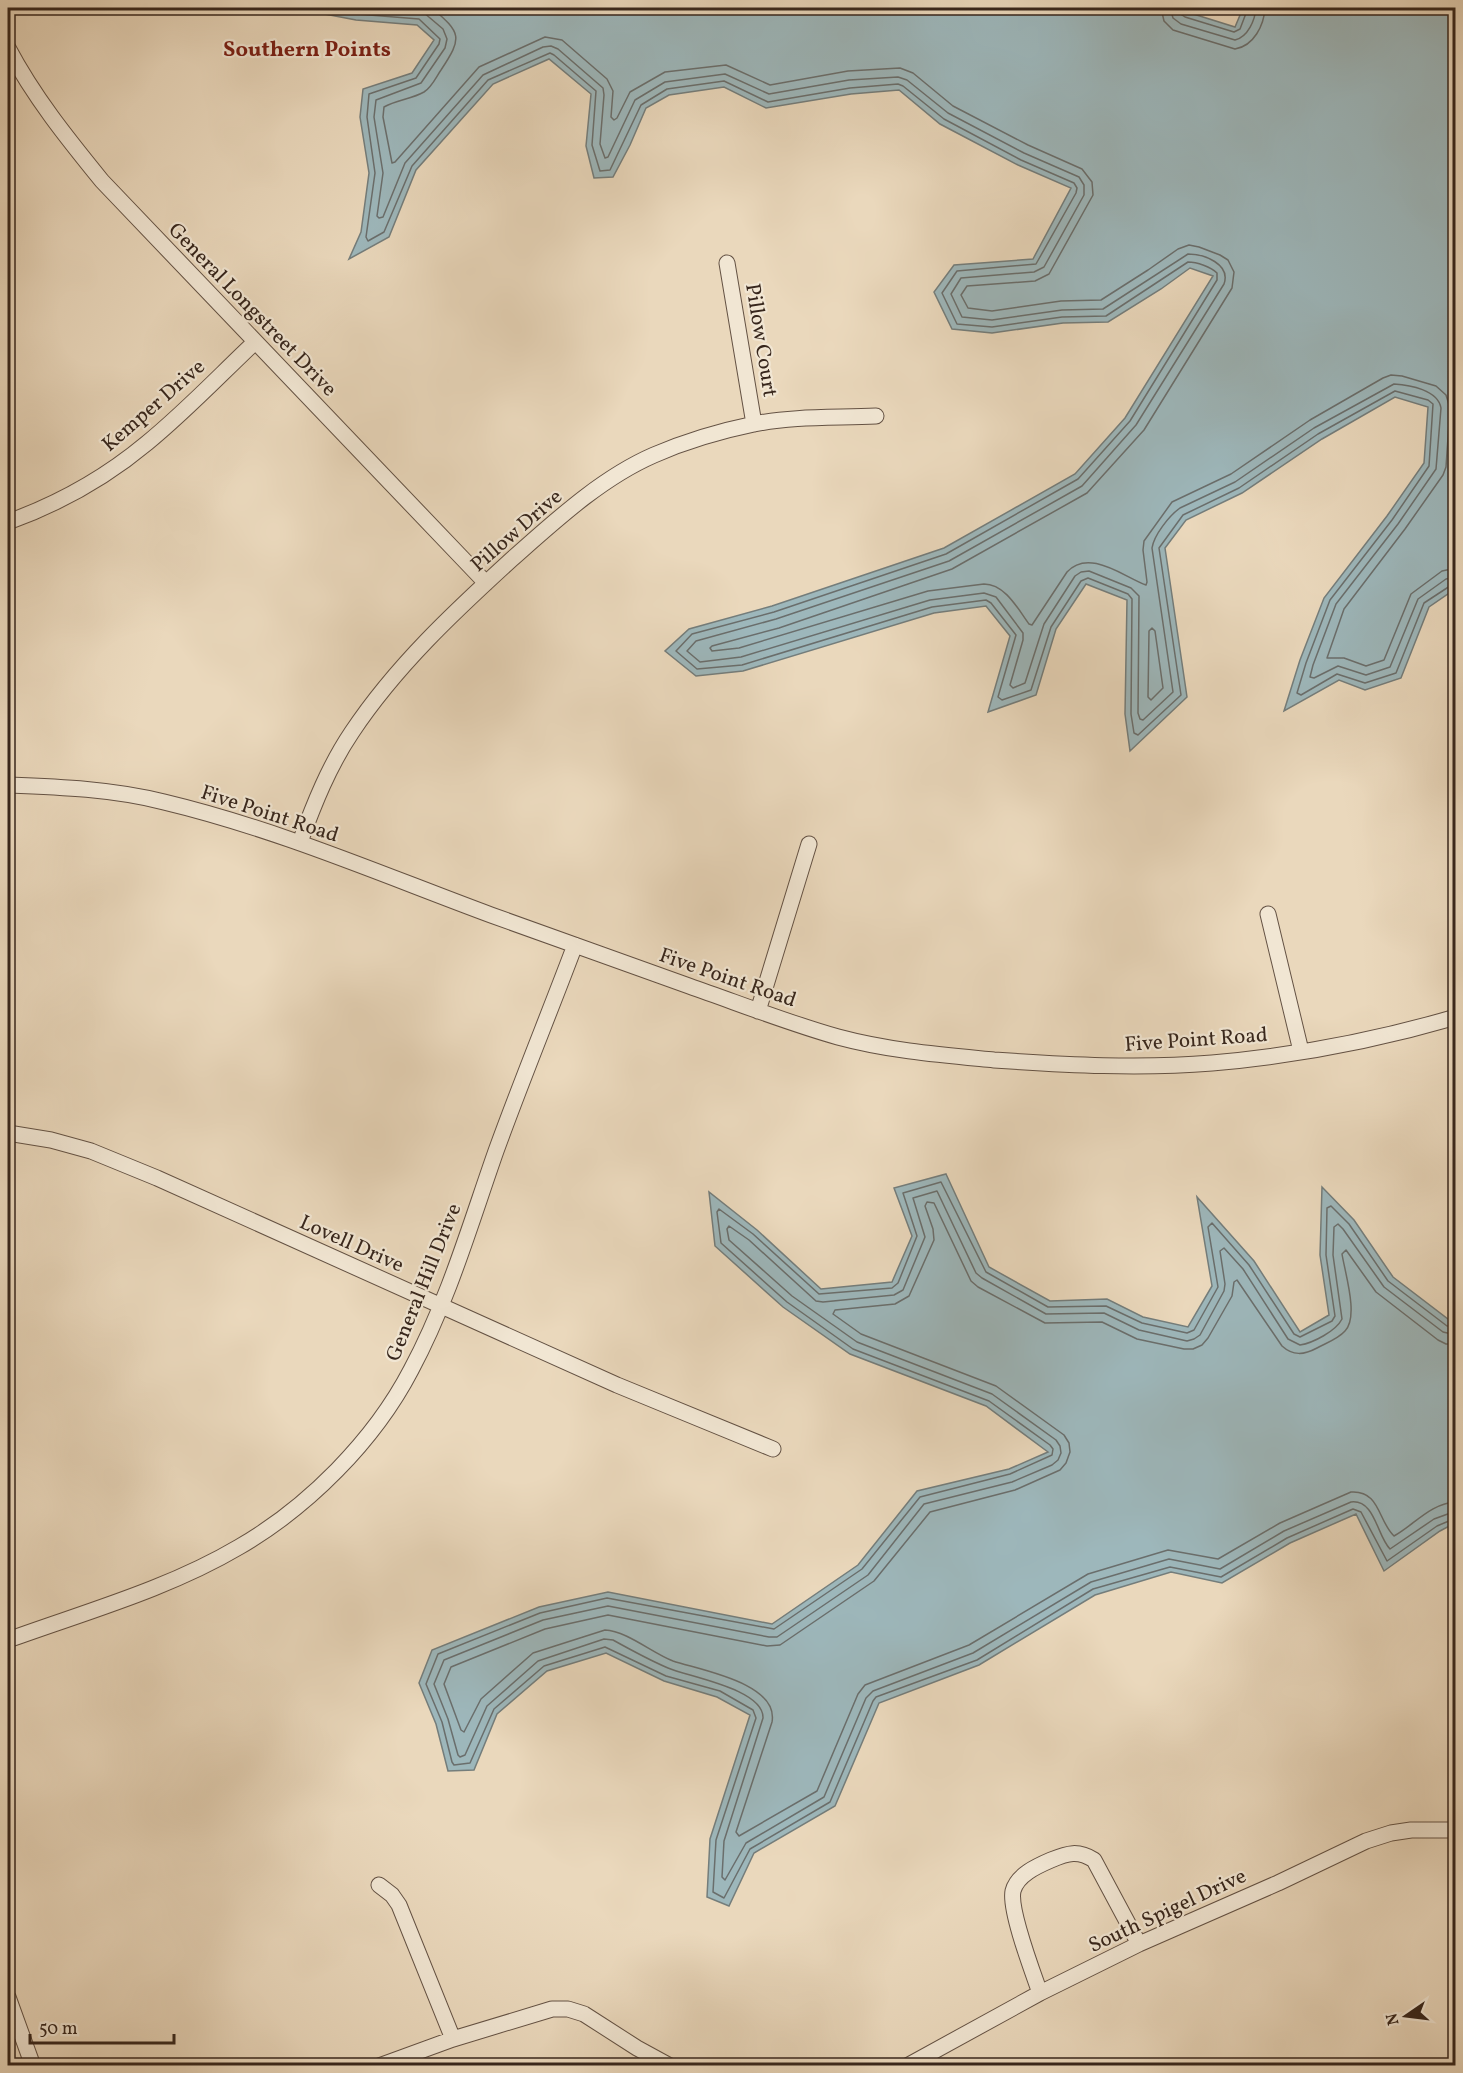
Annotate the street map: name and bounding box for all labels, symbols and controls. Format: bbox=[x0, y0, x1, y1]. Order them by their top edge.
district label: Southern Points bbox=[223, 35, 391, 66]
street label: General Longstreet Drive bbox=[161, 217, 343, 403]
street label: Pillow Court bbox=[737, 281, 784, 399]
street label: Kemper Drive bbox=[96, 353, 212, 459]
street label: Pillow Drive bbox=[465, 483, 569, 579]
street label: Five Point Road bbox=[197, 778, 342, 850]
street label: Five Point Road bbox=[655, 941, 800, 1015]
street label: Five Point Road bbox=[1124, 1021, 1269, 1060]
street label: General Hill Drive bbox=[380, 1199, 469, 1366]
street label: Lovell Drive bbox=[295, 1208, 408, 1280]
street label: South Spigel Drive bbox=[1084, 1862, 1251, 1961]
north arrow bbox=[1376, 1986, 1436, 2046]
scale bar bbox=[30, 2007, 174, 2045]
text: N bbox=[1381, 2010, 1405, 2027]
text: 50 m bbox=[39, 2017, 78, 2042]

